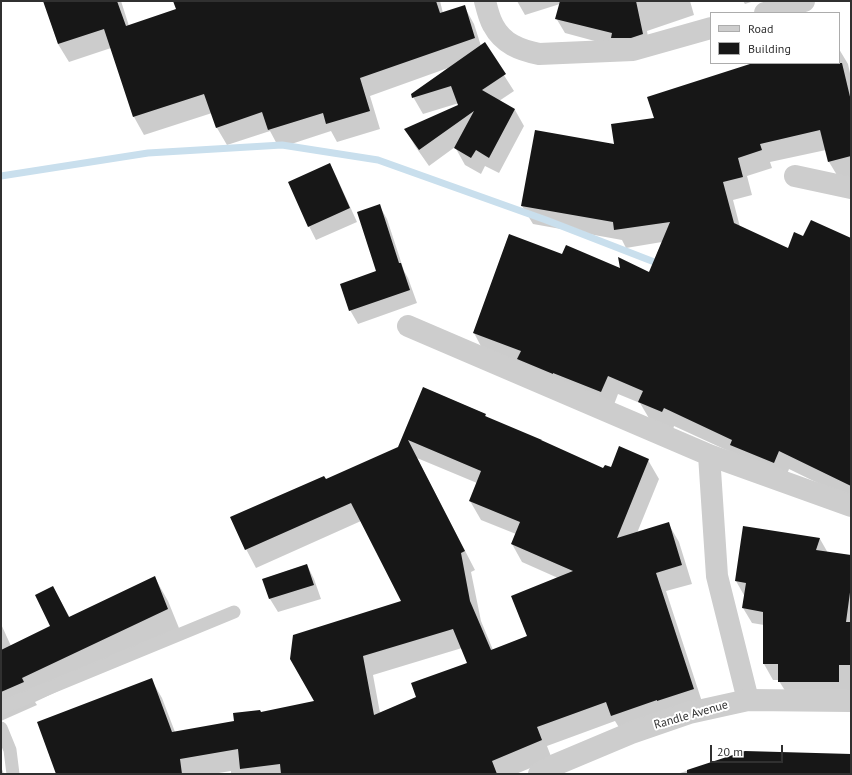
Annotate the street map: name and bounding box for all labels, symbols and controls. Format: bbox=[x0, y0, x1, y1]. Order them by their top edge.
legend bbox=[710, 12, 840, 64]
text: Road bbox=[748, 21, 773, 36]
text: Building bbox=[748, 41, 791, 56]
street label: Randle Avenue bbox=[652, 698, 730, 732]
scale bar bbox=[712, 737, 785, 763]
text: 20 m bbox=[717, 744, 743, 759]

